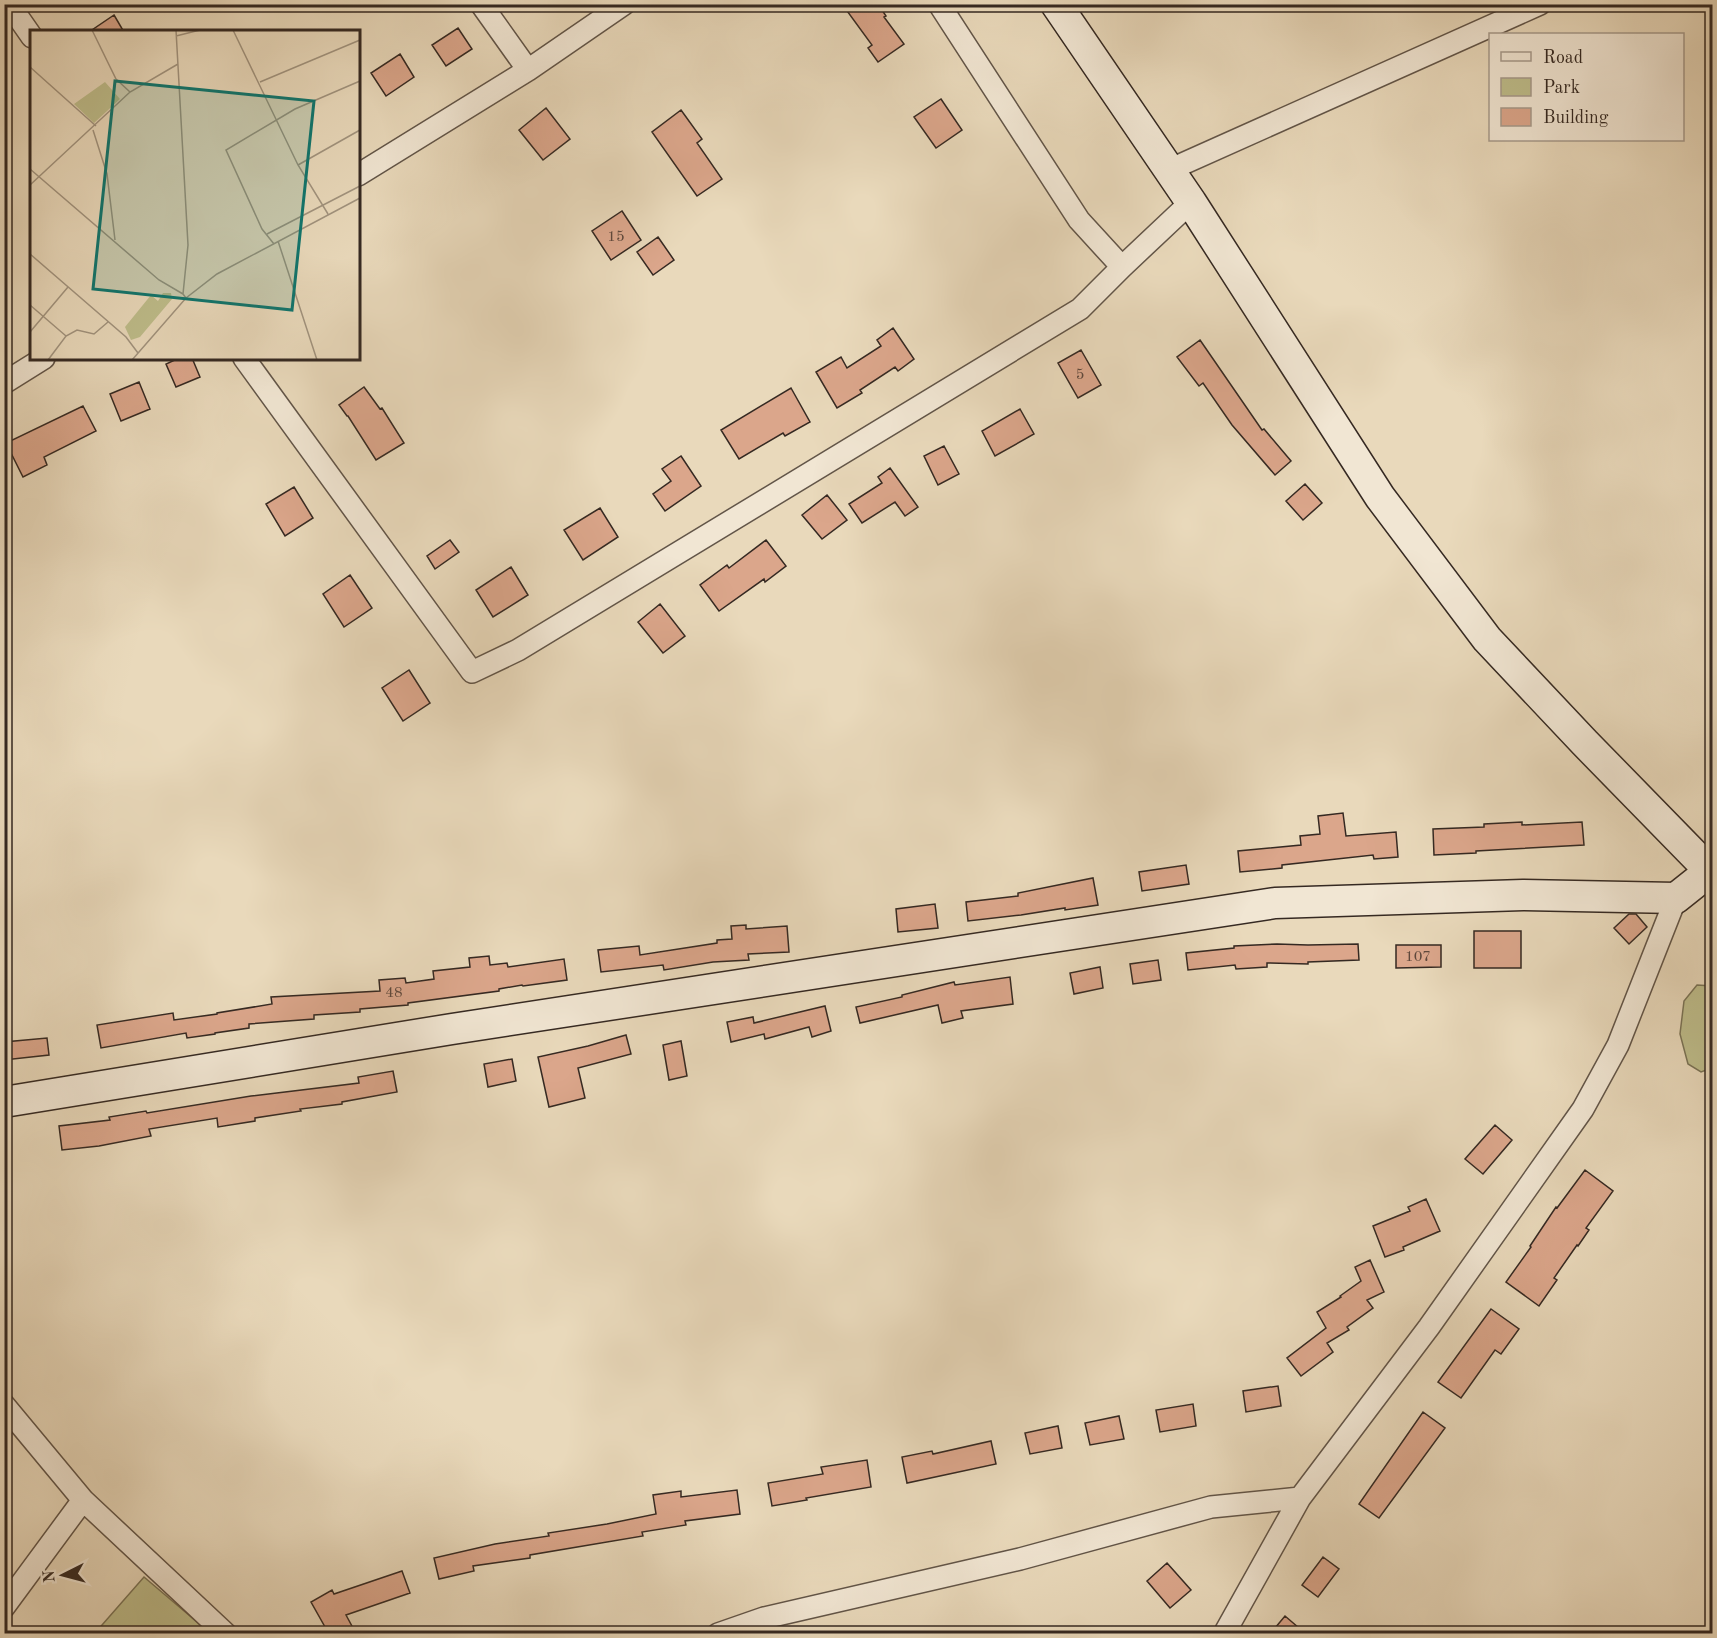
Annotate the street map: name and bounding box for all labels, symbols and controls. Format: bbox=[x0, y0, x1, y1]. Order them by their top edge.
inset map bbox=[30, 30, 360, 360]
legend bbox=[1489, 33, 1684, 141]
text: Road bbox=[1543, 49, 1583, 67]
text: Park bbox=[1543, 79, 1580, 97]
text: Building bbox=[1543, 109, 1609, 127]
house number: 15 bbox=[607, 230, 625, 245]
house number: 5 bbox=[1076, 368, 1084, 383]
house number: 107 bbox=[1405, 950, 1431, 965]
house number: 48 bbox=[385, 986, 403, 1001]
north arrow bbox=[33, 1545, 93, 1605]
text: N bbox=[41, 1569, 59, 1583]

